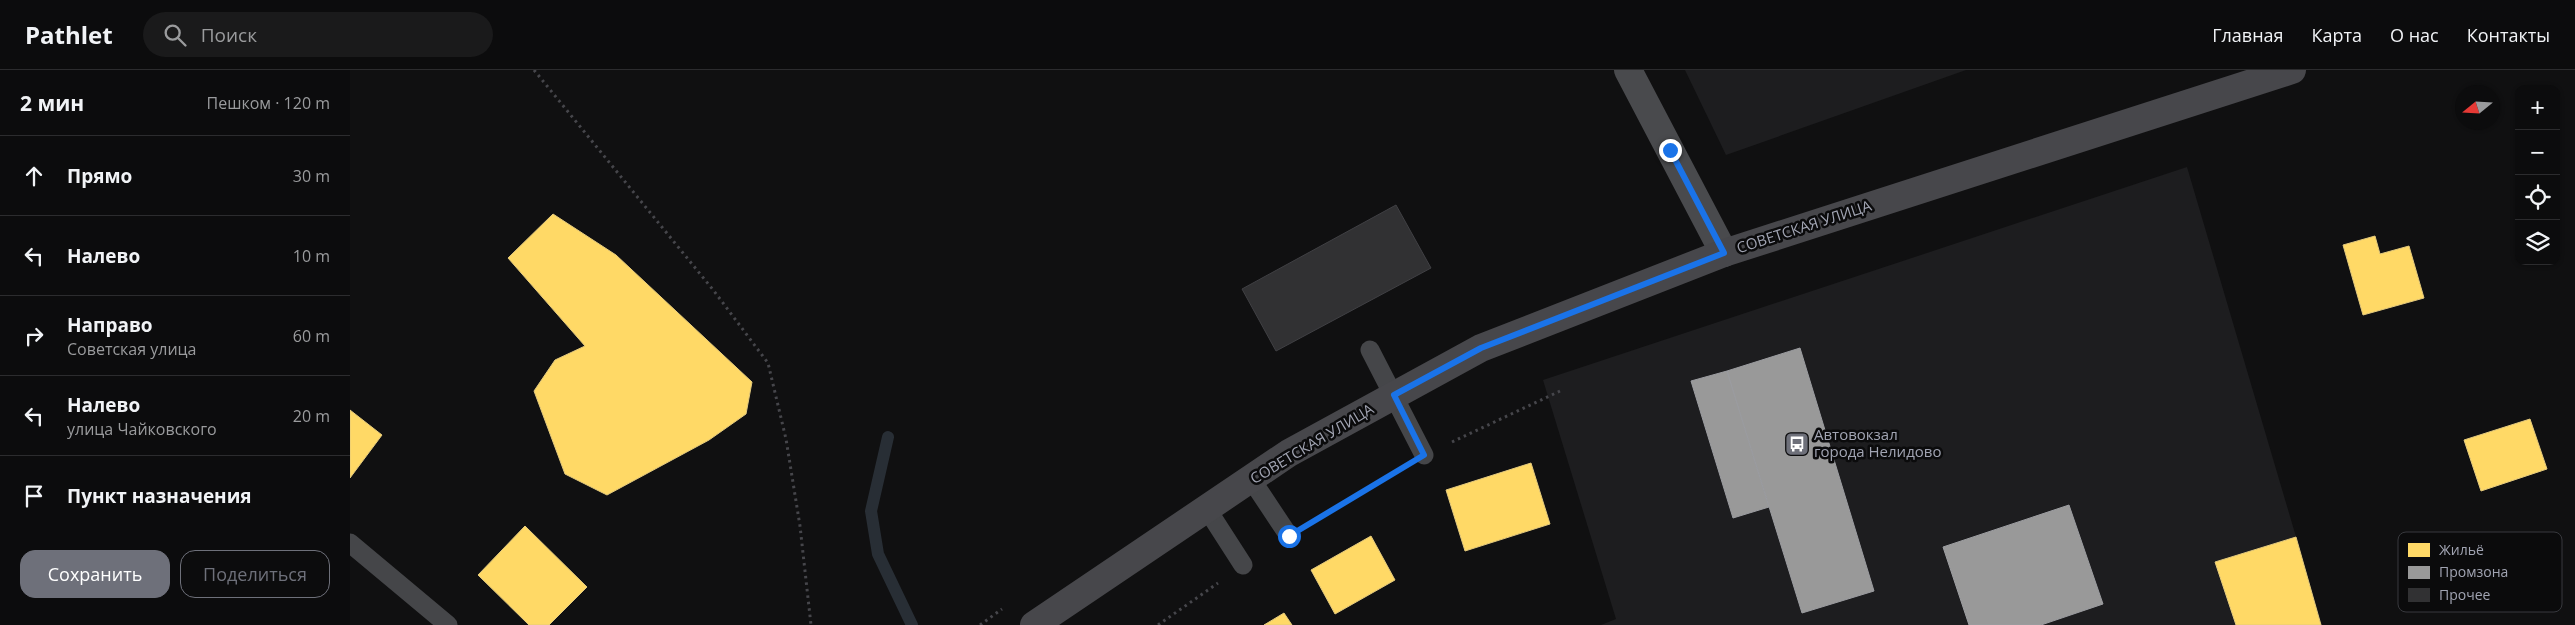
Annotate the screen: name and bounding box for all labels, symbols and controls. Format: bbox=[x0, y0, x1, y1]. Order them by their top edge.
search box bbox=[143, 12, 493, 57]
text: Pathlet bbox=[25, 18, 113, 51]
icon: search bbox=[161, 21, 189, 49]
text: Поиск bbox=[201, 22, 257, 48]
text: Главная bbox=[2212, 23, 2284, 47]
text: Карта bbox=[2312, 23, 2362, 47]
text: О нас bbox=[2390, 23, 2439, 47]
text: Контакты bbox=[2467, 23, 2550, 47]
north arrow bbox=[2455, 85, 2500, 130]
map controls bbox=[2515, 85, 2560, 265]
button: + bbox=[2515, 85, 2560, 130]
text: 2 мин bbox=[20, 89, 84, 117]
text: Пешком · 120 m bbox=[207, 92, 330, 114]
button: − bbox=[2515, 130, 2560, 175]
route end bbox=[1659, 139, 1682, 162]
icon: ahead bbox=[20, 162, 48, 190]
text: Прямо bbox=[67, 163, 132, 189]
text: 30 m bbox=[293, 165, 330, 187]
button: locate bbox=[2515, 175, 2560, 220]
street label: СОВЕТСКАЯ УЛИЦА bbox=[1734, 195, 1874, 257]
button: layers bbox=[2515, 220, 2560, 265]
icon: left bbox=[20, 242, 48, 270]
text: Налево bbox=[67, 243, 140, 269]
text: 10 m bbox=[293, 245, 330, 267]
text: Направо bbox=[67, 312, 153, 338]
icon: right bbox=[20, 322, 48, 350]
text: 60 m bbox=[293, 325, 330, 347]
text: Советская улица bbox=[67, 338, 197, 360]
text: Налево bbox=[67, 392, 140, 418]
street label: СОВЕТСКАЯ УЛИЦА bbox=[1246, 398, 1377, 488]
icon: left bbox=[20, 402, 48, 430]
text: 20 m bbox=[293, 405, 330, 427]
text: улица Чайковского bbox=[67, 418, 217, 440]
place label: Автовокзал города Нелидово bbox=[1814, 424, 1941, 461]
bus stop icon: Автовокзал города Нелидово bbox=[1784, 431, 1810, 457]
icon: arrive bbox=[20, 482, 48, 510]
text: Пункт назначения bbox=[67, 483, 252, 509]
route start bbox=[1278, 525, 1301, 548]
legend bbox=[2398, 532, 2562, 612]
text: Жильё bbox=[2439, 540, 2484, 559]
button: Сохранить bbox=[20, 550, 170, 598]
button: Поделиться bbox=[180, 550, 330, 598]
text: Промзона bbox=[2439, 562, 2508, 581]
text: Прочее bbox=[2439, 585, 2491, 604]

